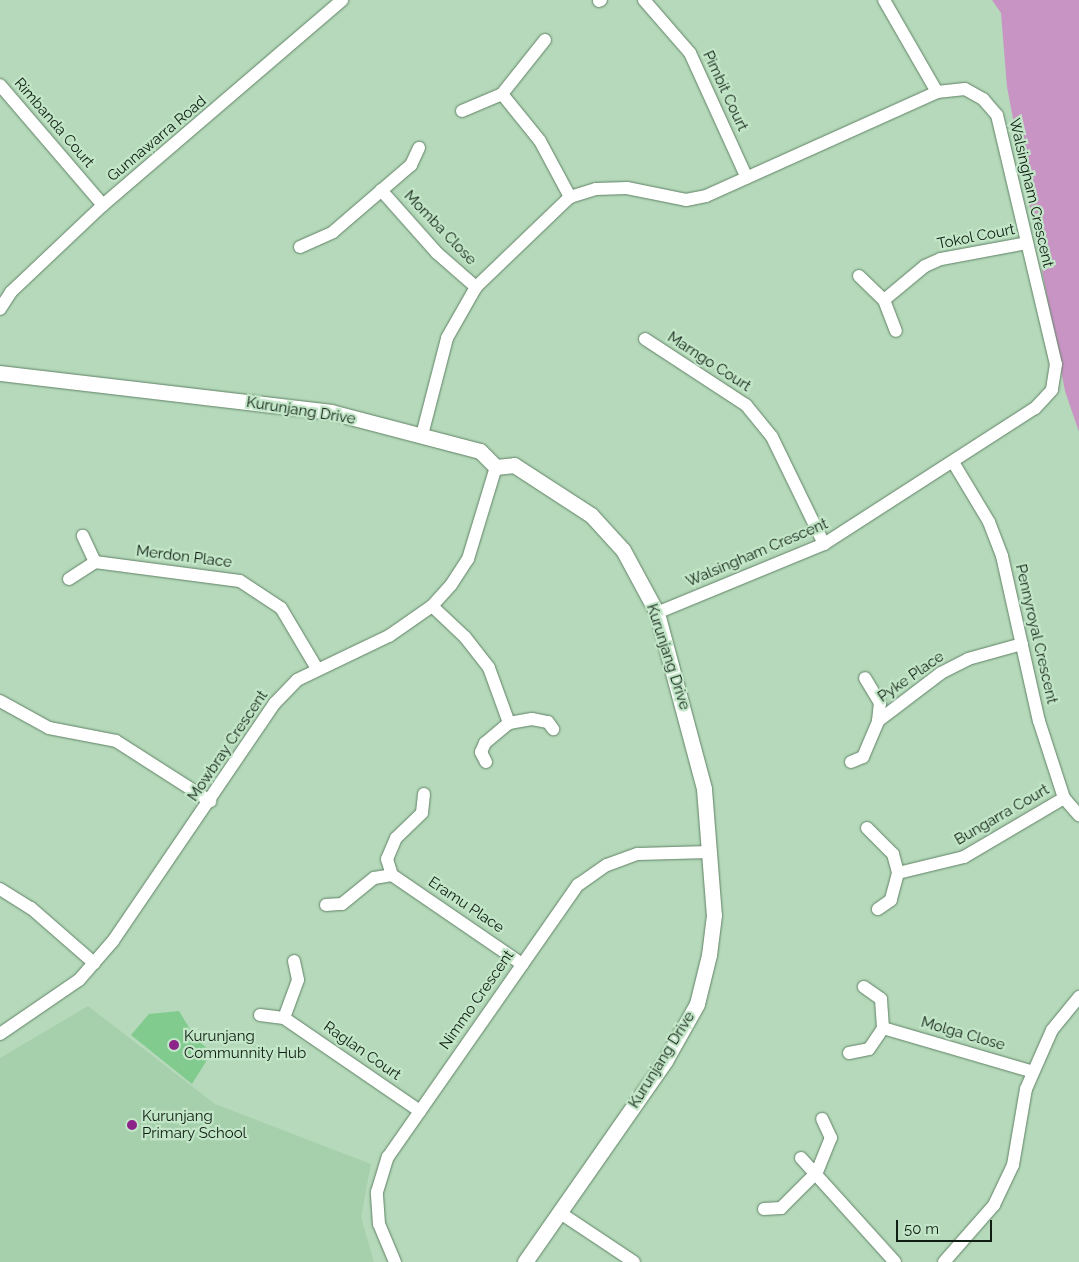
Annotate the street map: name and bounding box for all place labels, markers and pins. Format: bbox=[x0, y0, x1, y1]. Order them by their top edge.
place label: Kurunjang Communnity Hub bbox=[184, 1027, 307, 1062]
marker: Kurunjang Communnity Hub bbox=[168, 1039, 180, 1051]
place label: Kurunjang Primary School bbox=[142, 1107, 247, 1142]
marker: Kurunjang Primary School bbox=[126, 1119, 138, 1131]

